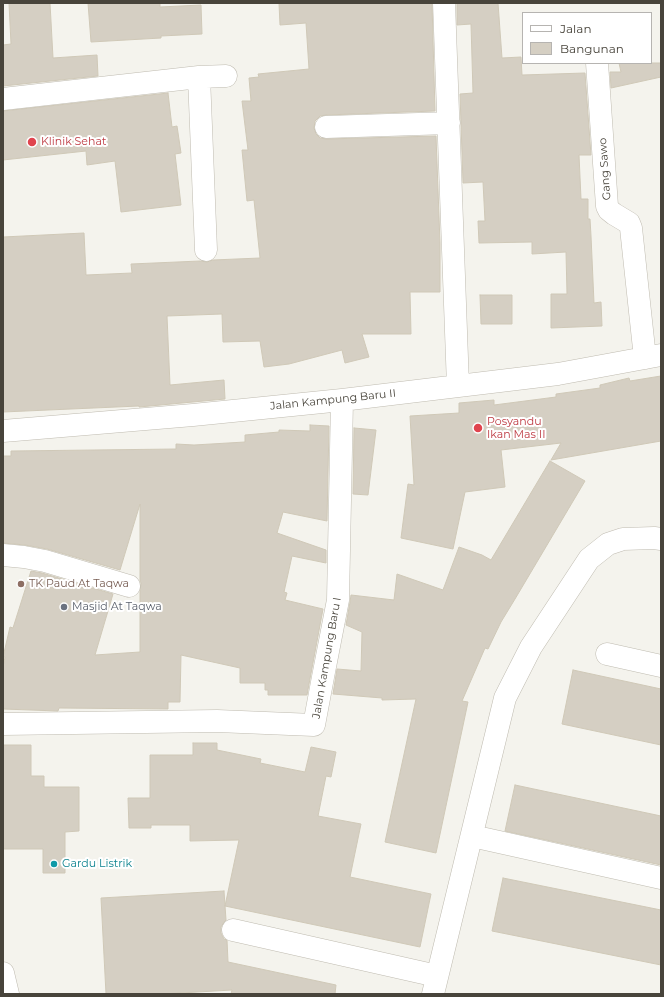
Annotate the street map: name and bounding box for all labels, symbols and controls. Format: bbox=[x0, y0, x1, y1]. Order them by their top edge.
legend bbox=[522, 12, 652, 64]
text: Jalan bbox=[560, 21, 592, 36]
text: Bangunan bbox=[560, 41, 624, 56]
place label: Klinik Sehat bbox=[41, 135, 106, 149]
marker: Klinik Sehat bbox=[26, 136, 38, 148]
street label: Gang Sawo bbox=[596, 137, 614, 201]
street label: Jalan Kampung Baru II bbox=[269, 387, 397, 413]
place label: Posyandu Ikan Mas II bbox=[487, 415, 545, 441]
marker: Posyandu Ikan Mas II bbox=[472, 422, 484, 434]
place label: TK Paud At Taqwa bbox=[29, 577, 129, 591]
marker: TK Paud At Taqwa bbox=[16, 579, 26, 589]
street label: Jalan Kampung Baru I bbox=[310, 596, 344, 720]
place label: Masjid At Taqwa bbox=[72, 600, 162, 614]
marker: Masjid At Taqwa bbox=[59, 602, 69, 612]
place label: Gardu Listrik bbox=[62, 857, 132, 871]
marker: Gardu Listrik bbox=[49, 859, 59, 869]

